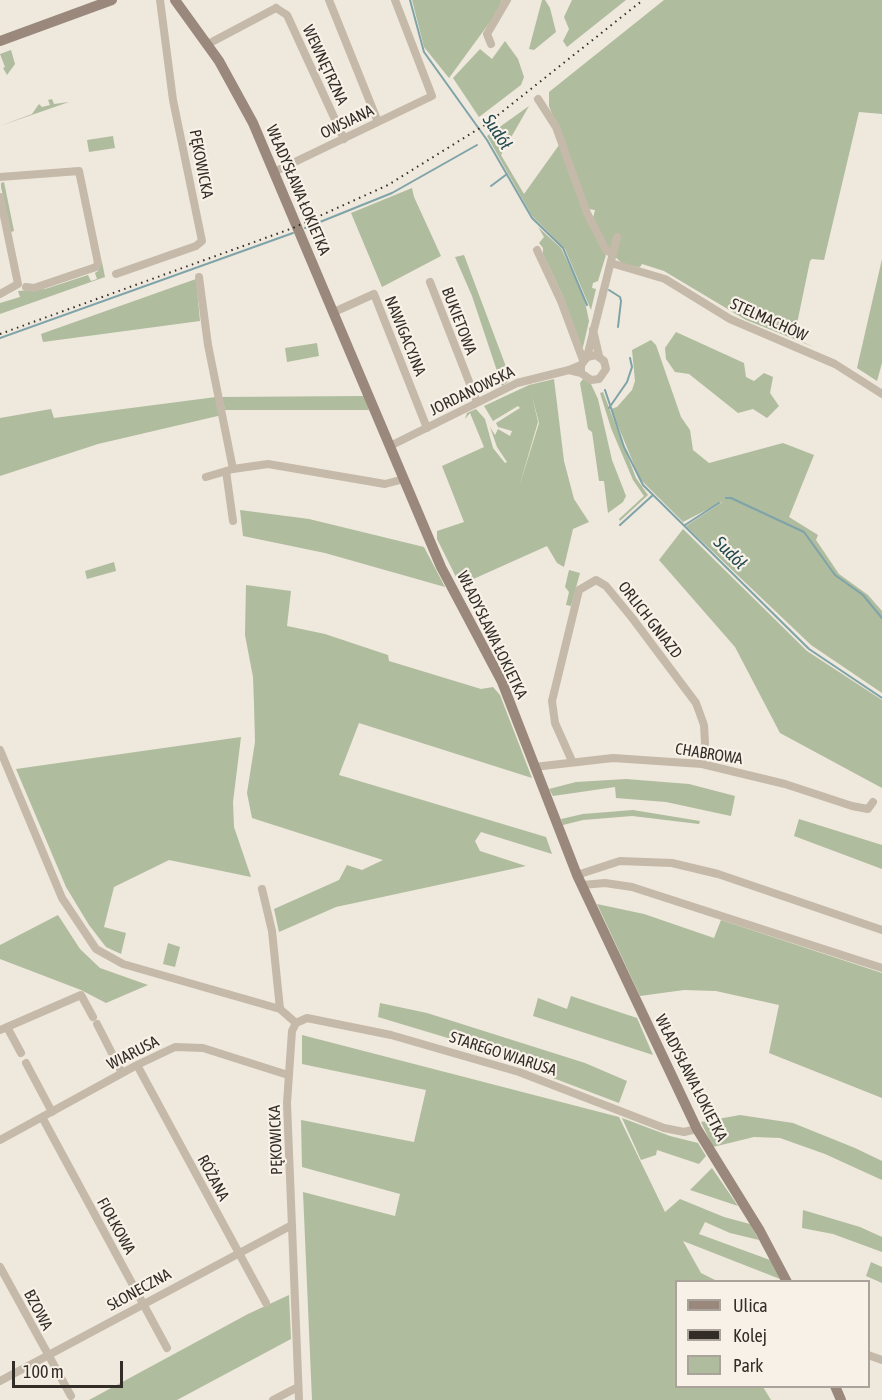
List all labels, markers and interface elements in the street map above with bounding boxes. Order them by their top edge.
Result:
street label: WEWNĘTRZNA [298,22,352,108]
street label: OWSIANA [317,101,377,143]
water label: Sudół [478,110,516,154]
street label: WŁADYSŁAWA ŁOKIETKA [262,122,334,258]
street label: PĘKOWICKA [185,128,217,200]
street label: BUKIETOWA [437,285,481,357]
street label: NAWIGACYJNA [380,293,430,379]
street label: STELMACHÓW [727,294,811,346]
street label: JORDANOWSKA [426,362,518,420]
water label: Sudół [709,532,751,574]
street label: WŁADYSŁAWA ŁOKIETKA [453,568,531,702]
street label: ORLICH GNIAZD [614,578,686,662]
street label: CHABROWA [674,739,744,769]
street label: WŁADYSŁAWA ŁOKIETKA [651,1011,731,1145]
street label: STAREGO WIARUSA [447,1028,559,1080]
street label: WIARUSA [104,1032,162,1074]
street label: PĘKOWICKA [265,1105,287,1175]
street label: RÓŻANA [193,1152,233,1204]
street label: FIOŁKOWA [93,1194,139,1258]
street label: SŁONECZNA [104,1265,174,1315]
legend [675,1280,870,1388]
street label: BZOWA [19,1286,57,1334]
text: Ulica [733,1295,768,1316]
text: Kolej [733,1325,767,1346]
scale bar [15,1349,126,1387]
text: Park [733,1355,763,1376]
text: 100 m [23,1361,64,1382]

